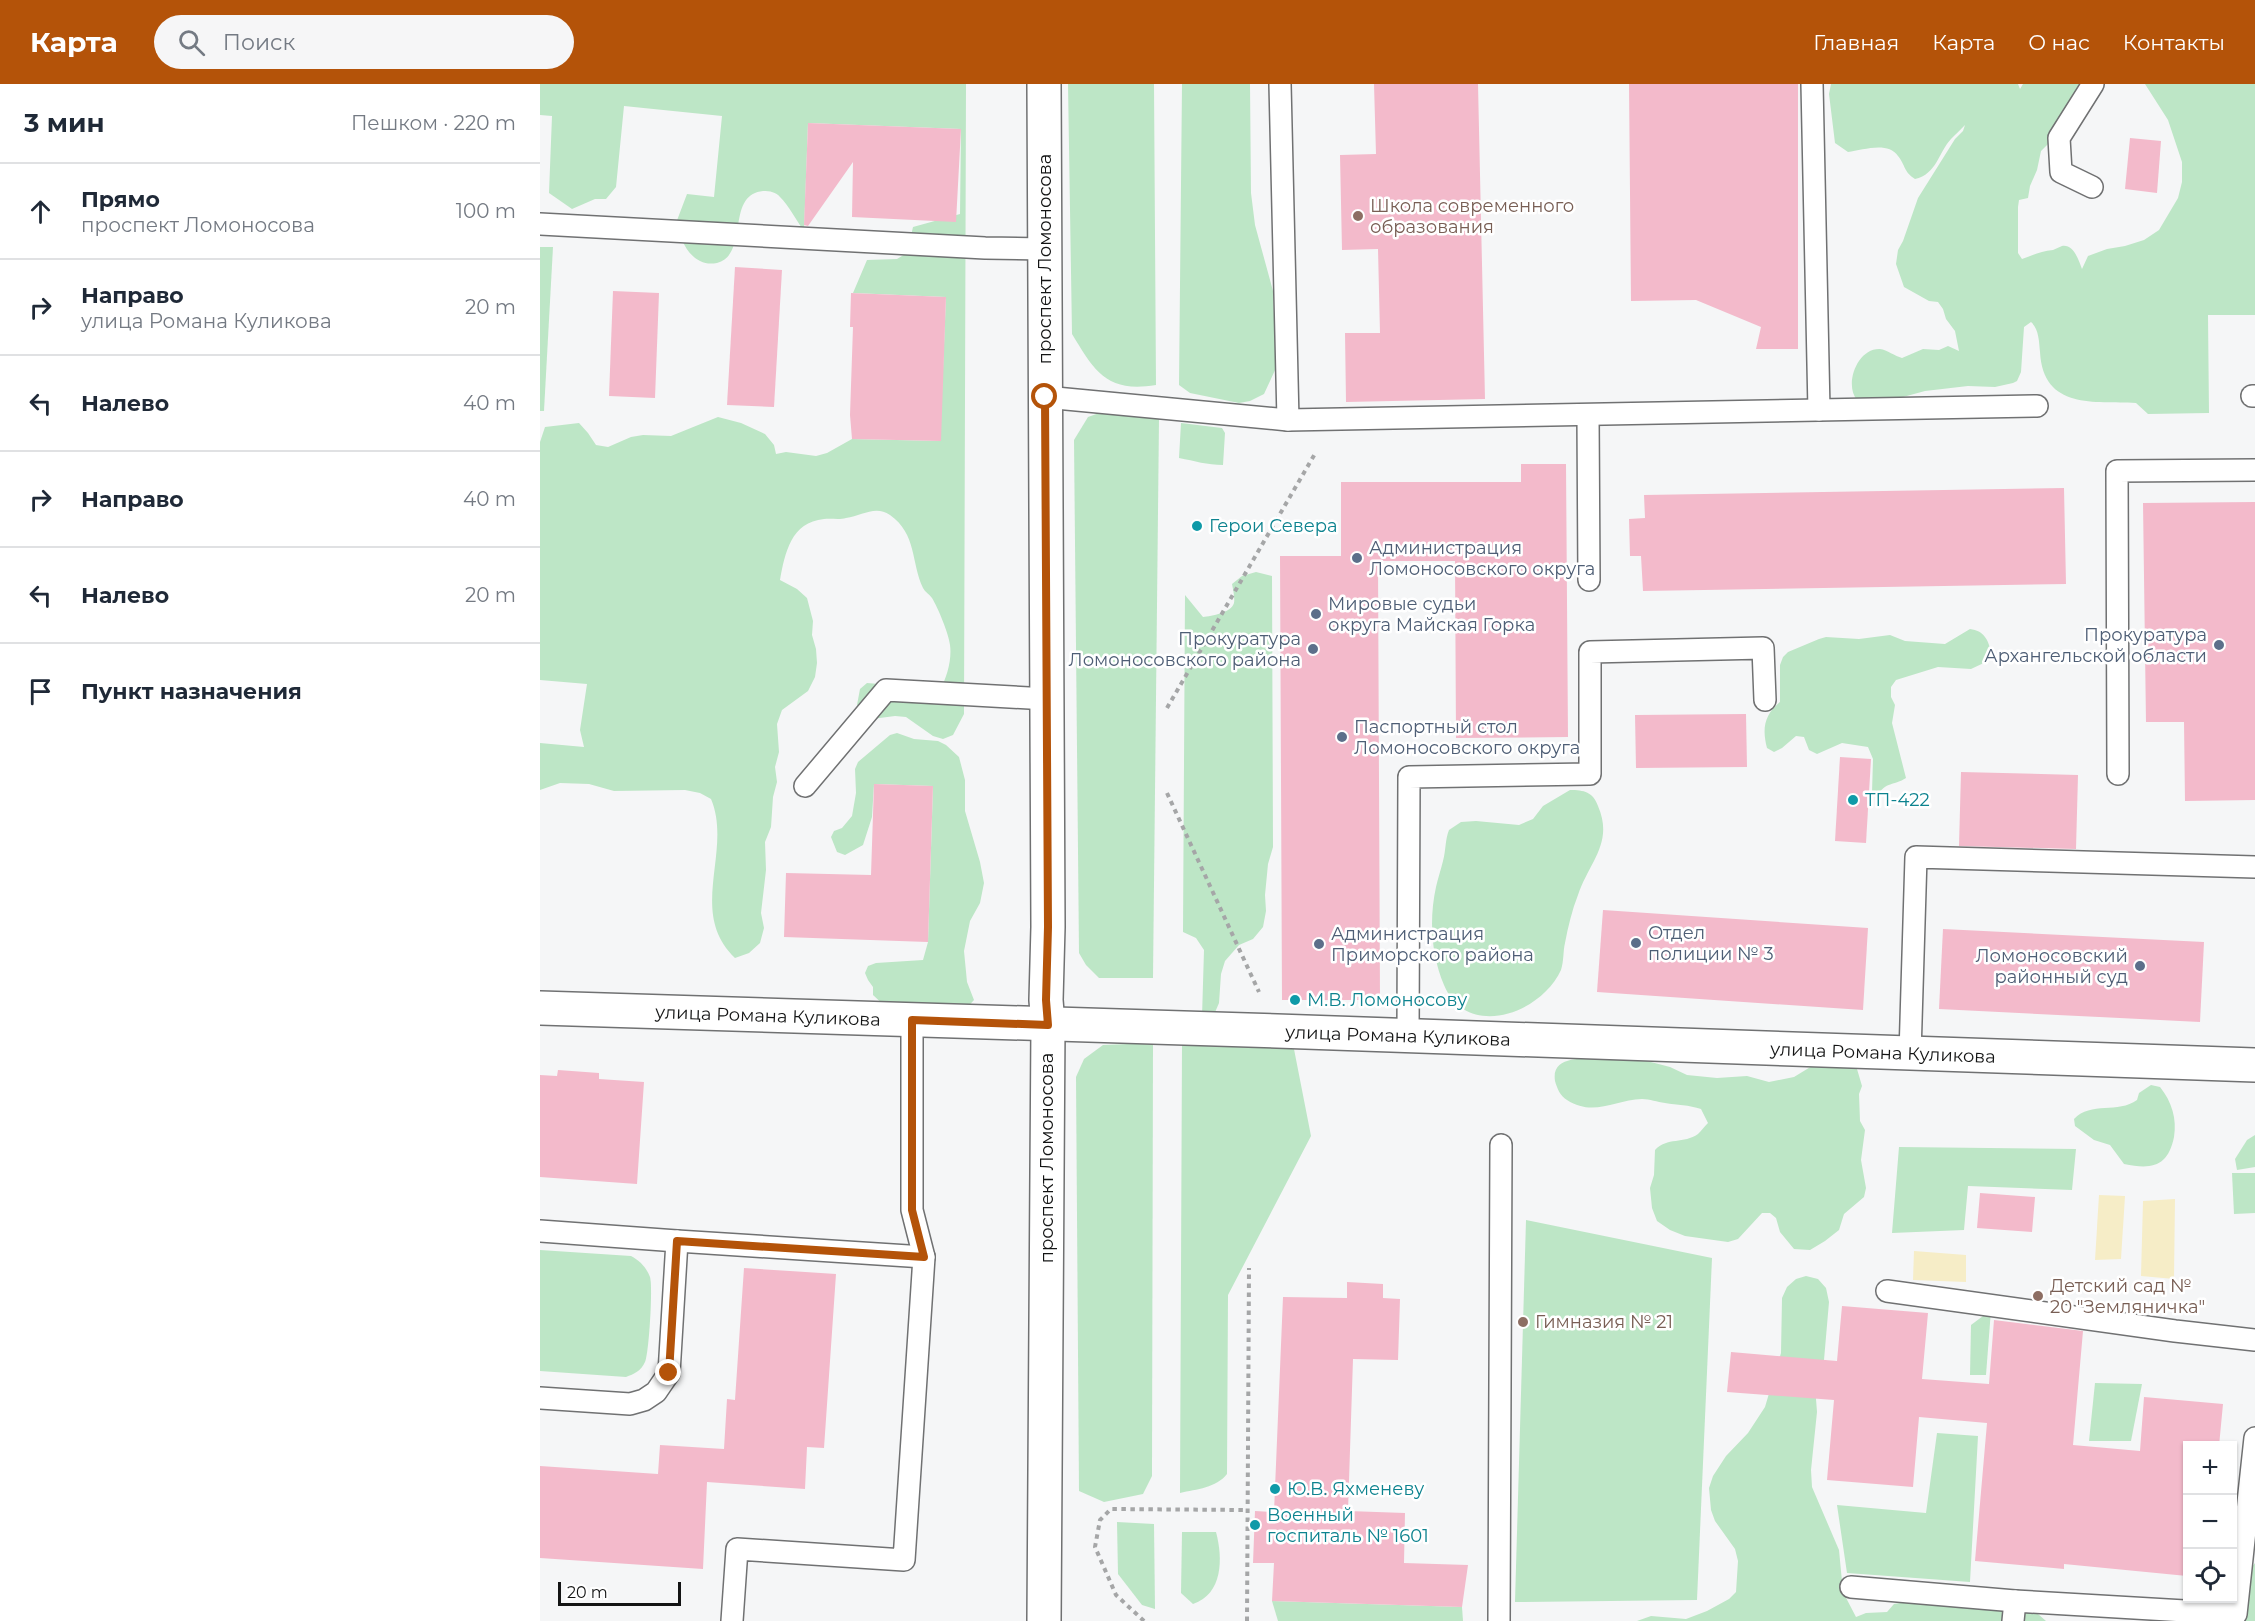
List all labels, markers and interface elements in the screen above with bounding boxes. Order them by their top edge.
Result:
search box [154,15,574,69]
text: Карта [30,25,118,59]
icon: search [175,26,208,59]
text: Поиск [223,29,295,56]
text: Главная [1813,30,1899,55]
text: Карта [1932,30,1995,55]
text: О нас [2028,30,2090,55]
text: Контакты [2123,30,2225,55]
text: 3 мин [24,107,104,139]
text: Пешком · 220 m [351,111,516,135]
street label: проспект Ломоносова [1034,154,1056,364]
text: Прямо [81,186,160,213]
icon: ahead [24,195,57,228]
place label: Школа современного образования [1370,195,1574,238]
text: 100 m [456,199,516,223]
marker: Школа современного образования [1351,209,1365,223]
text: проспект Ломоносова [81,213,315,237]
text: Направо [81,282,184,309]
icon: right [24,291,57,324]
text: 20 m [465,295,516,319]
text: улица Романа Куликова [81,309,332,333]
route start [1031,383,1057,409]
icon: left [24,387,57,420]
text: Налево [81,390,169,417]
text: 40 m [463,391,516,415]
icon: right [24,483,57,516]
text: Направо [81,486,184,513]
text: 40 m [463,487,516,511]
place label: Герои Севера [1209,515,1338,537]
marker: Герои Севера [1190,519,1204,533]
place label: Администрация Ломоносовского округа [1369,537,1595,580]
marker: Администрация Ломоносовского округа [1350,551,1364,565]
icon: left [24,579,57,612]
text: Налево [81,582,169,609]
text: 20 m [465,583,516,607]
place label: Мировые судьи округа Майская Горка [1328,593,1535,636]
marker: Мировые судьи округа Майская Горка [1309,607,1323,621]
place label: Прокуратура Архангельской области [1984,624,2207,667]
place label: Прокуратура Ломоносовского района [1069,628,1301,671]
marker: Прокуратура Архангельской области [2212,638,2226,652]
marker: Прокуратура Ломоносовского района [1306,642,1320,656]
icon: arrive [24,675,57,708]
text: Пункт назначения [81,678,302,705]
place label: Паспортный стол Ломоносовского округа [1354,716,1580,759]
marker: Паспортный стол Ломоносовского округа [1335,730,1349,744]
place label: ТП-422 [1865,789,1930,811]
marker: ТП-422 [1846,793,1860,807]
place label: Отдел полиции № 3 [1648,922,1774,965]
place label: Администрация Приморского района [1331,923,1534,966]
marker: Отдел полиции № 3 [1629,936,1643,950]
marker: Администрация Приморского района [1312,937,1326,951]
place label: Ломоносовский районный cуд [1975,945,2128,988]
marker: Ломоносовский районный cуд [2133,959,2147,973]
place label: М.В. Ломоносову [1307,989,1467,1011]
marker: М.В. Ломоносову [1288,993,1302,1007]
street label: улица Романа Куликова [654,1001,881,1031]
street label: улица Романа Куликова [1284,1021,1511,1051]
street label: улица Романа Куликова [1769,1038,1996,1068]
street label: проспект Ломоносова [1036,1053,1058,1263]
place label: Детский сад № 20 "Земляничка" [2050,1275,2205,1318]
marker: Детский сад № 20 "Земляничка" [2031,1289,2045,1303]
place label: Гимназия № 21 [1535,1311,1673,1333]
marker: Гимназия № 21 [1516,1315,1530,1329]
route end [655,1359,681,1385]
map controls [2183,1441,2237,1603]
button: + [2183,1441,2237,1495]
place label: Ю.В. Яхменеву [1287,1478,1424,1500]
marker: Ю.В. Яхменеву [1268,1482,1282,1496]
button: − [2183,1495,2237,1549]
place label: Военный госпиталь № 1601 [1267,1504,1429,1547]
marker: Военный госпиталь № 1601 [1248,1518,1262,1532]
button: locate [2183,1549,2237,1603]
scale bar [558,1579,681,1606]
text: 20 m [567,1583,608,1602]

